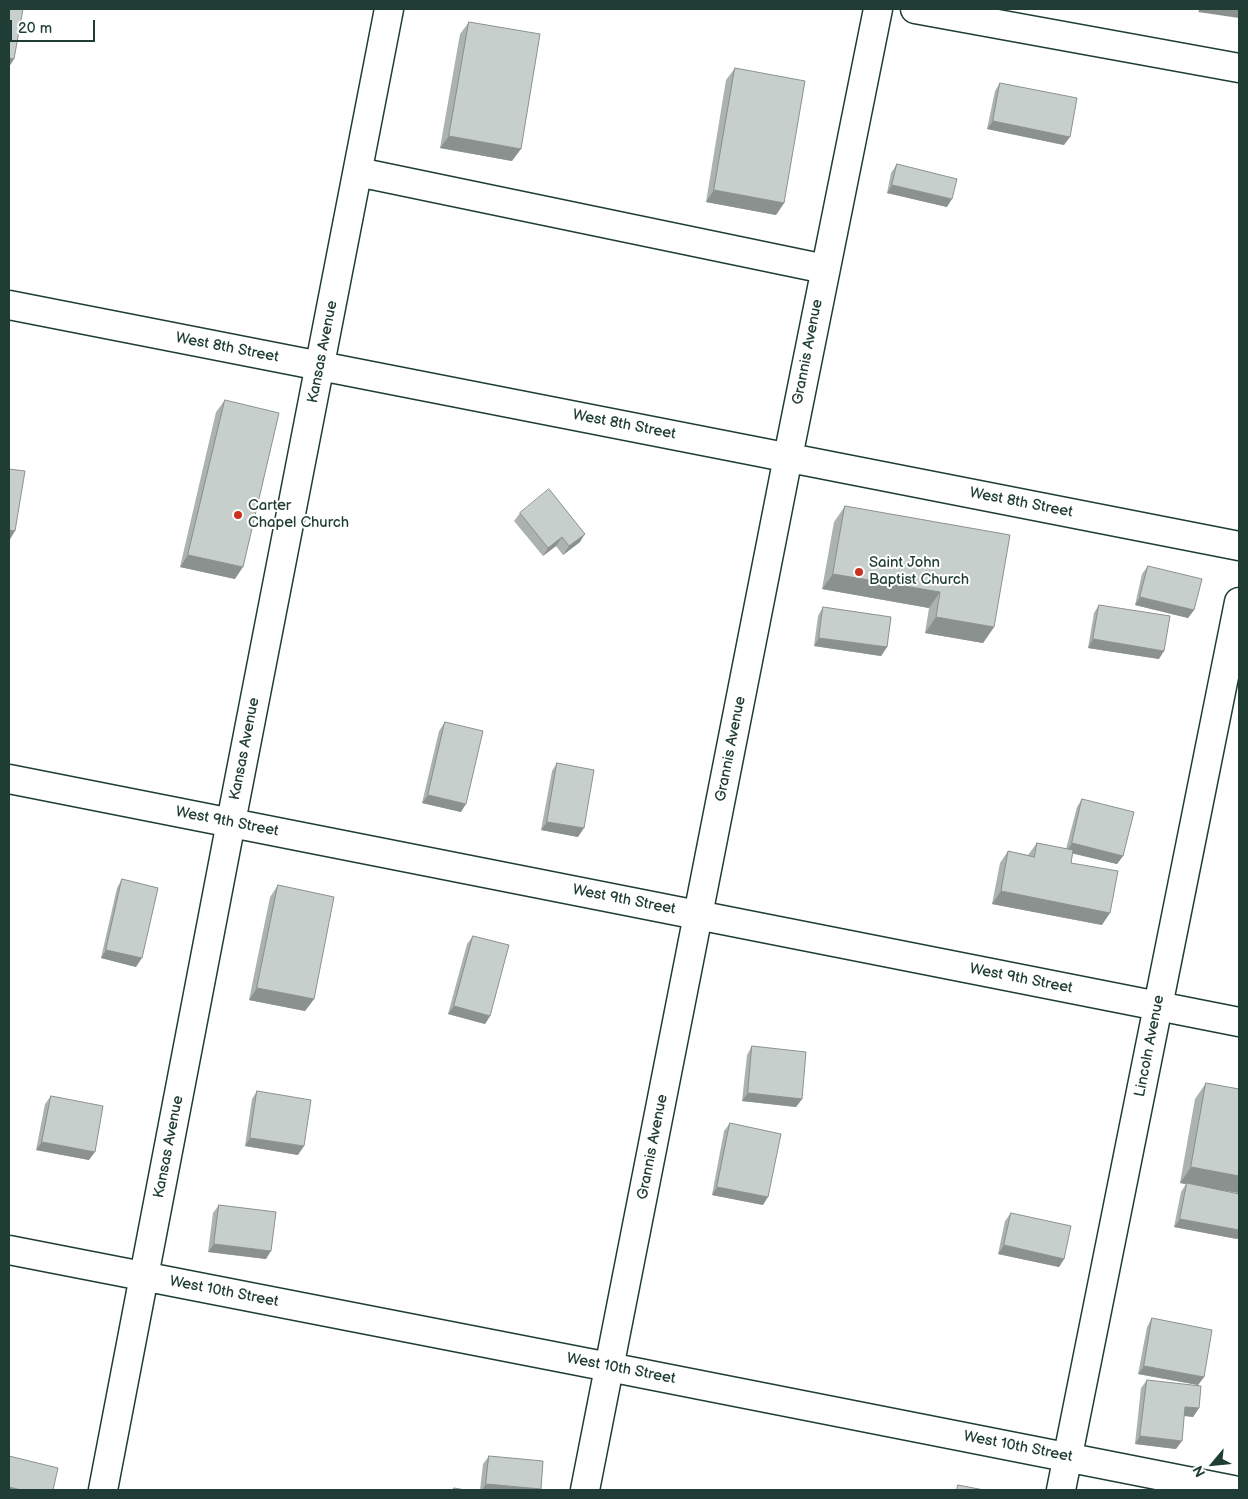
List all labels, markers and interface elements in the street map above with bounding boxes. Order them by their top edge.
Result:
scale bar [12,10,98,42]
text: 20 m [18,19,52,38]
street label: Grannis Avenue [789,298,827,406]
street label: Kansas Avenue [304,299,342,405]
street label: West 8th Street [174,329,280,367]
street label: West 8th Street [571,406,677,444]
street label: West 8th Street [968,484,1074,522]
place label: Carter Chapel Church [248,497,349,532]
marker: Carter Chapel Church [232,509,244,521]
place label: Saint John Baptist Church [869,554,969,589]
marker: Saint John Baptist Church [853,566,865,578]
street label: Grannis Avenue [712,695,750,803]
street label: Kansas Avenue [226,696,264,802]
street label: West 9th Street [174,803,280,841]
street label: West 9th Street [571,881,677,919]
street label: West 9th Street [968,960,1074,998]
street label: Lincoln Avenue [1131,994,1169,1098]
street label: Grannis Avenue [634,1093,672,1201]
street label: Kansas Avenue [150,1094,188,1200]
street label: West 10th Street [168,1273,280,1311]
street label: West 10th Street [565,1350,677,1388]
street label: West 10th Street [962,1428,1074,1466]
north arrow [1188,1439,1238,1489]
text: N [1189,1463,1209,1480]

